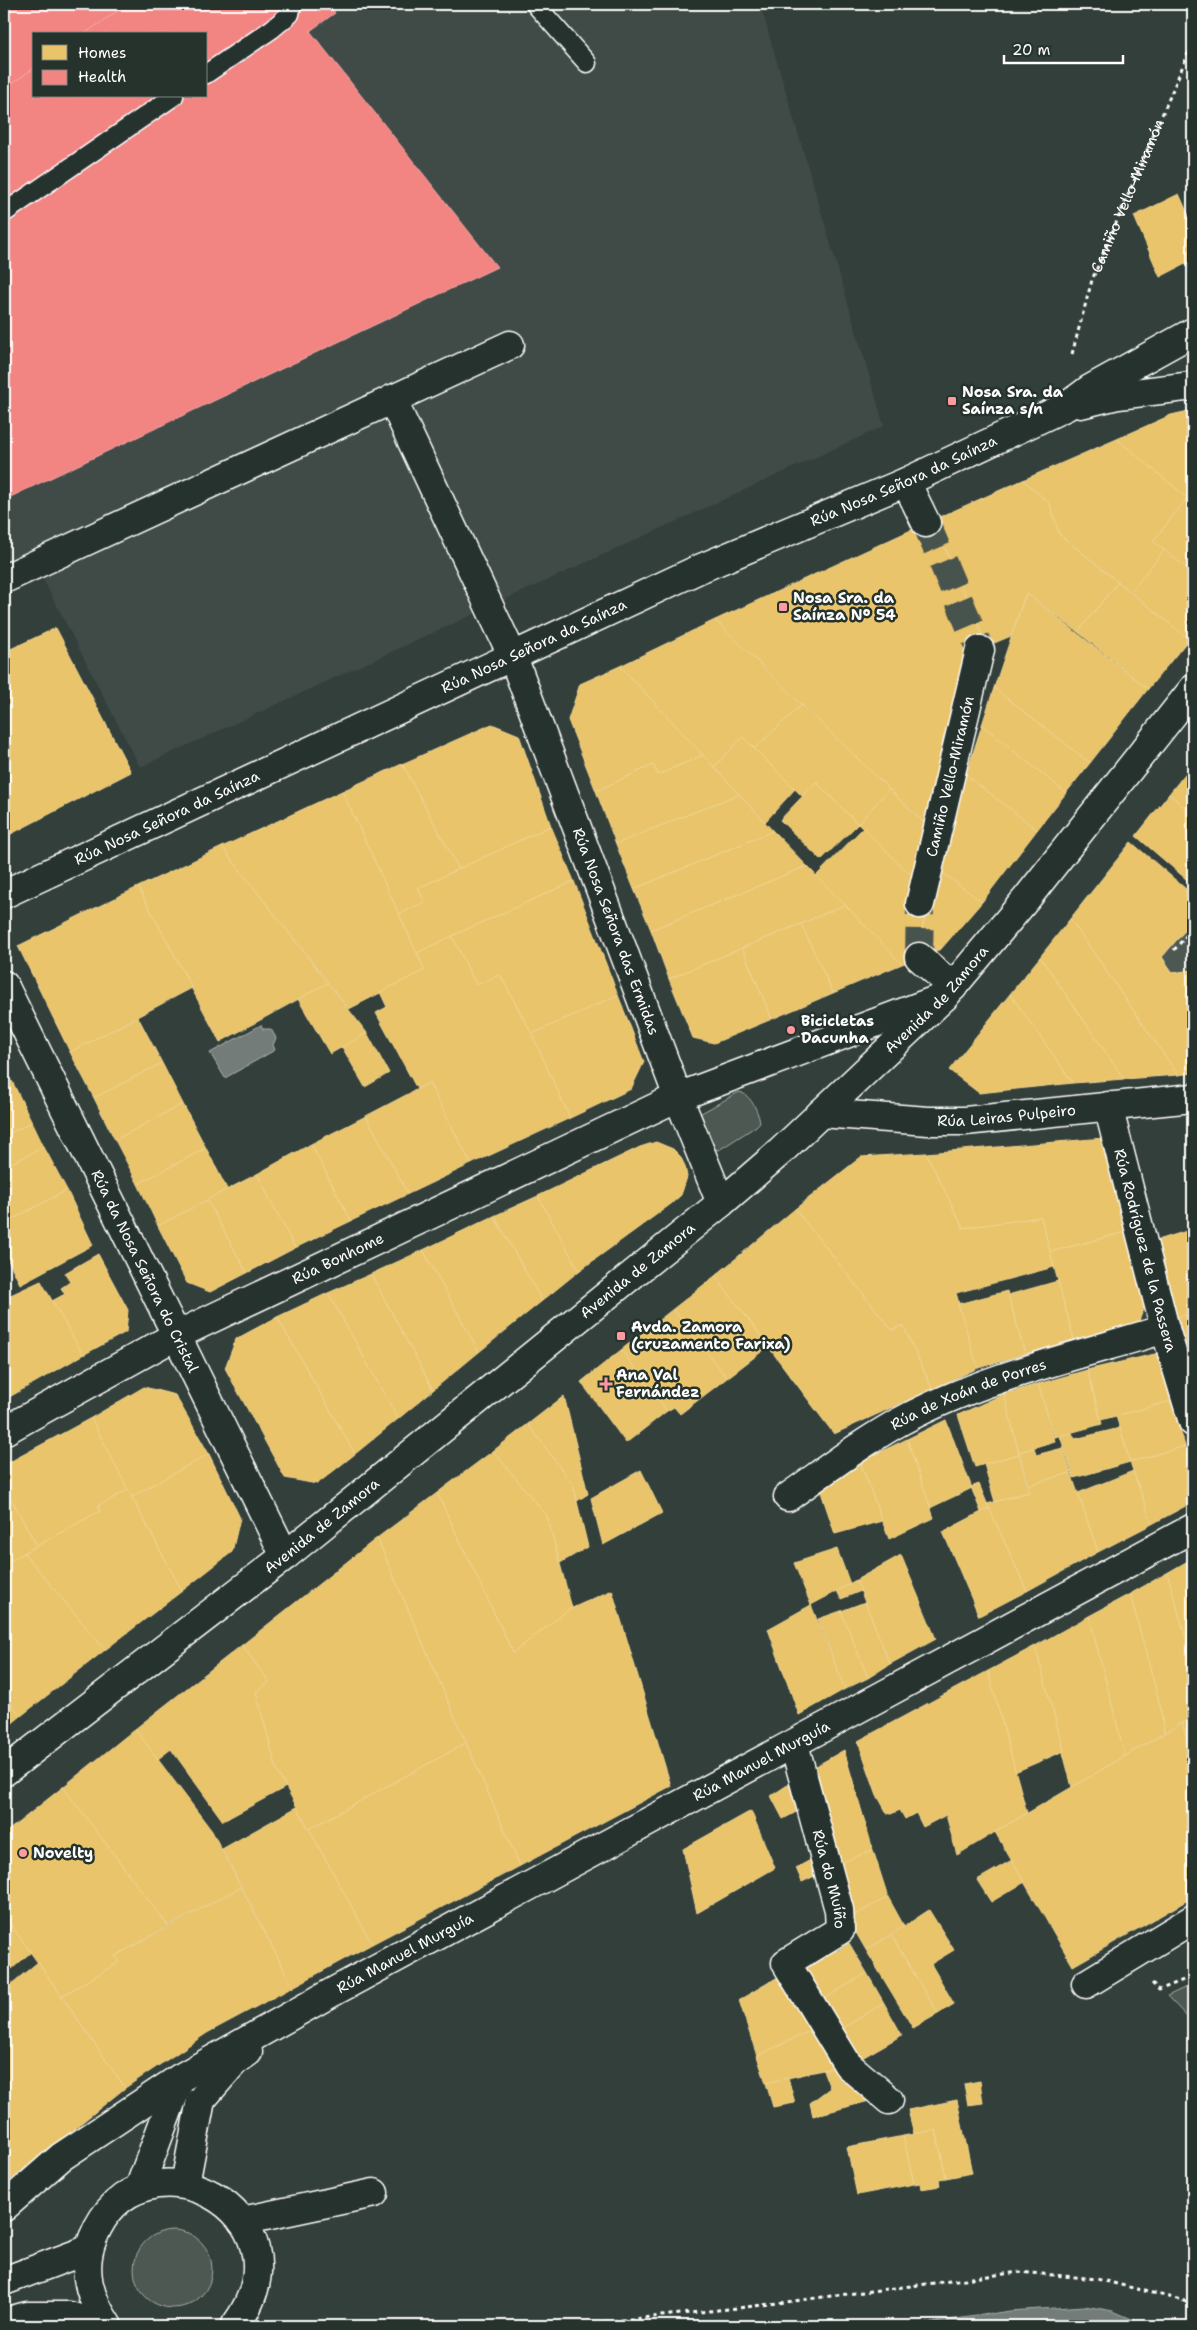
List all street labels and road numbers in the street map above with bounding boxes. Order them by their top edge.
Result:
street label: Camiño Vello-Miramón [1086,116,1169,276]
street label: Rúa Nosa Señora da Saínza [807,430,1001,531]
street label: Rúa Nosa Señora da Saínza [438,594,630,698]
street label: Camiño Vello-Miramón [921,694,979,859]
street label: Rúa Nosa Señora da Saínza [71,766,264,870]
street label: Rúa Nosa Señora das Ermidas [568,825,664,1038]
street label: Avenida de Zamora [880,941,993,1058]
street label: Rúa Leiras Pulpeiro [937,1100,1077,1131]
street label: Rúa Rodríguez de la Passera [1109,1147,1182,1355]
street label: Rúa da Nosa Señora do Cristal [86,1166,203,1376]
street label: Avenida de Zamora [576,1218,700,1323]
street label: Rúa Bonhome [289,1228,387,1289]
street label: Rúa de Xoán de Porres [887,1354,1049,1435]
street label: Avenida de Zamora [260,1473,384,1578]
street label: Rúa Manuel Murguía [690,1715,834,1806]
street label: Rúa do Muíño [808,1827,850,1929]
street label: Rúa Manuel Murguía [333,1908,477,1998]

